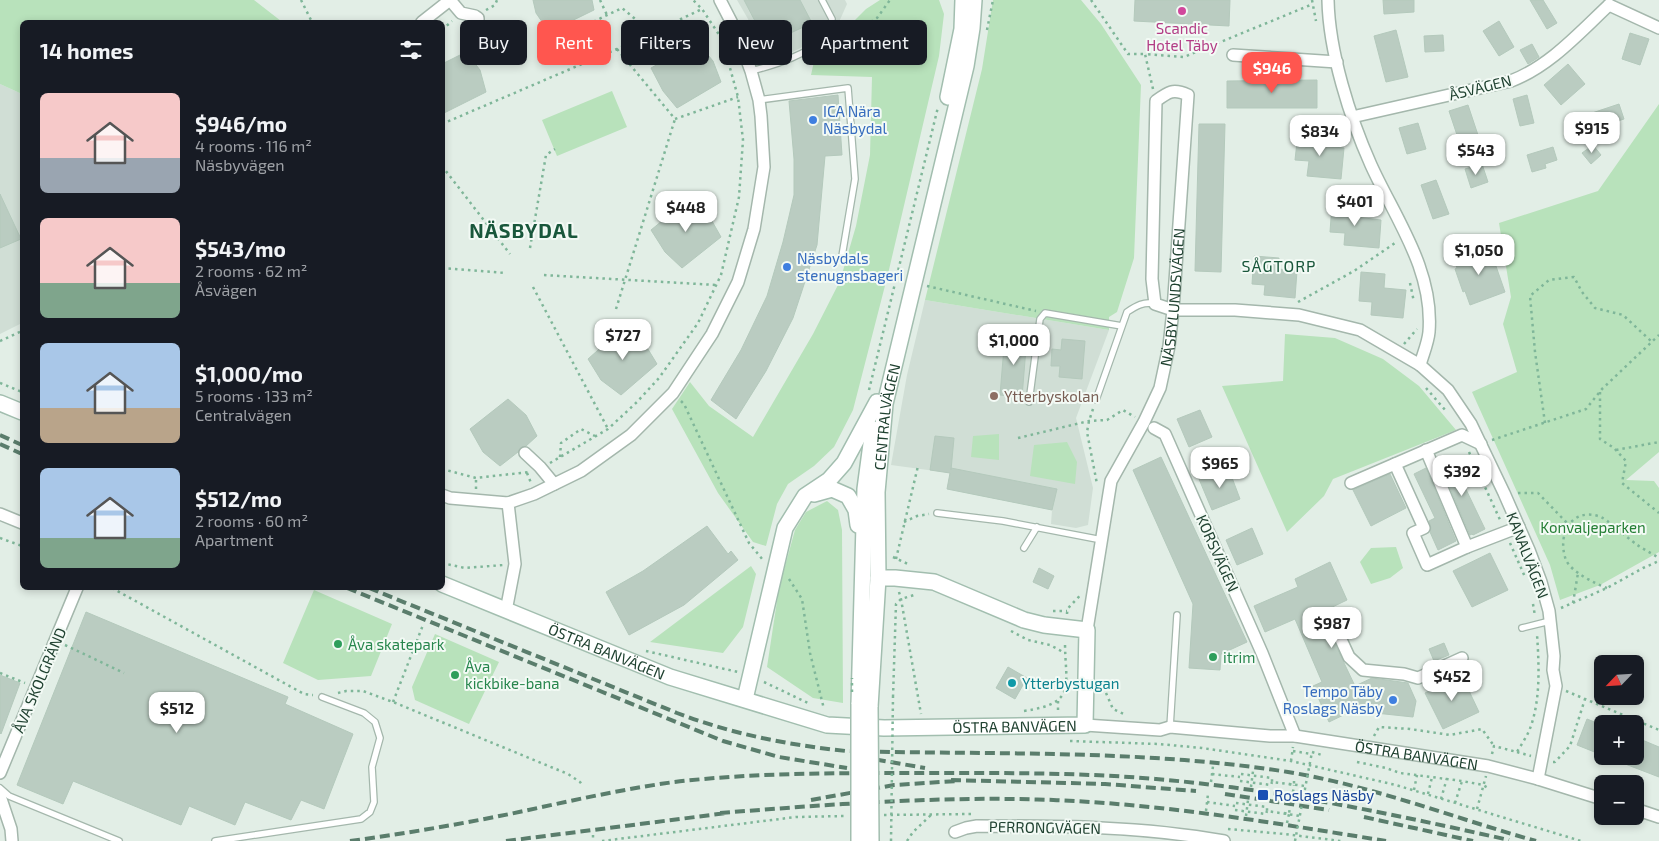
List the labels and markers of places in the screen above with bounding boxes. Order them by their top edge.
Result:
marker: Scandic Hotel Täby [1176,5,1188,17]
place label: Scandic Hotel Täby [1146,19,1218,54]
pin: $946 [1242,52,1302,94]
place label: ICA Nära Näsbydal [823,102,888,137]
pin: $915 [1562,112,1622,154]
marker: ICA Nära Näsbydal [807,114,819,126]
pin: $834 [1290,114,1350,157]
pin: $543 [1446,134,1506,176]
pin: $401 [1325,184,1385,227]
pin: $448 [656,190,716,233]
pin: $1,050 [1438,234,1520,276]
place label: Näsbydals stenugnsbageri [797,249,903,284]
marker: Näsbydals stenugnsbageri [781,261,793,273]
pin: $727 [593,318,653,361]
pin: $1,000 [973,324,1055,366]
place label: Ytterbyskolan [1004,387,1099,405]
marker: Ytterbyskolan [988,390,1000,402]
pin: $965 [1190,446,1250,489]
pin: $392 [1432,454,1492,497]
pin: $987 [1302,606,1362,649]
place label: Åva skatepark [348,635,445,653]
marker: Åva skatepark [332,638,344,650]
place label: itrim [1223,648,1255,666]
marker: itrim [1207,651,1219,663]
place label: Åva kickbike-bana [465,657,560,692]
pin: $452 [1422,660,1482,702]
marker: Åva kickbike-bana [449,669,461,681]
place label: Ytterbystugan [1022,674,1119,692]
marker: Ytterbystugan [1006,677,1018,689]
place label: Tempo Täby Roslags Näsby [1283,682,1383,717]
pin: $512 [147,692,207,734]
marker: Tempo Täby Roslags Näsby [1387,694,1399,706]
place label: Roslags Näsby [1274,786,1374,804]
marker: Roslags Näsby [1256,788,1270,802]

